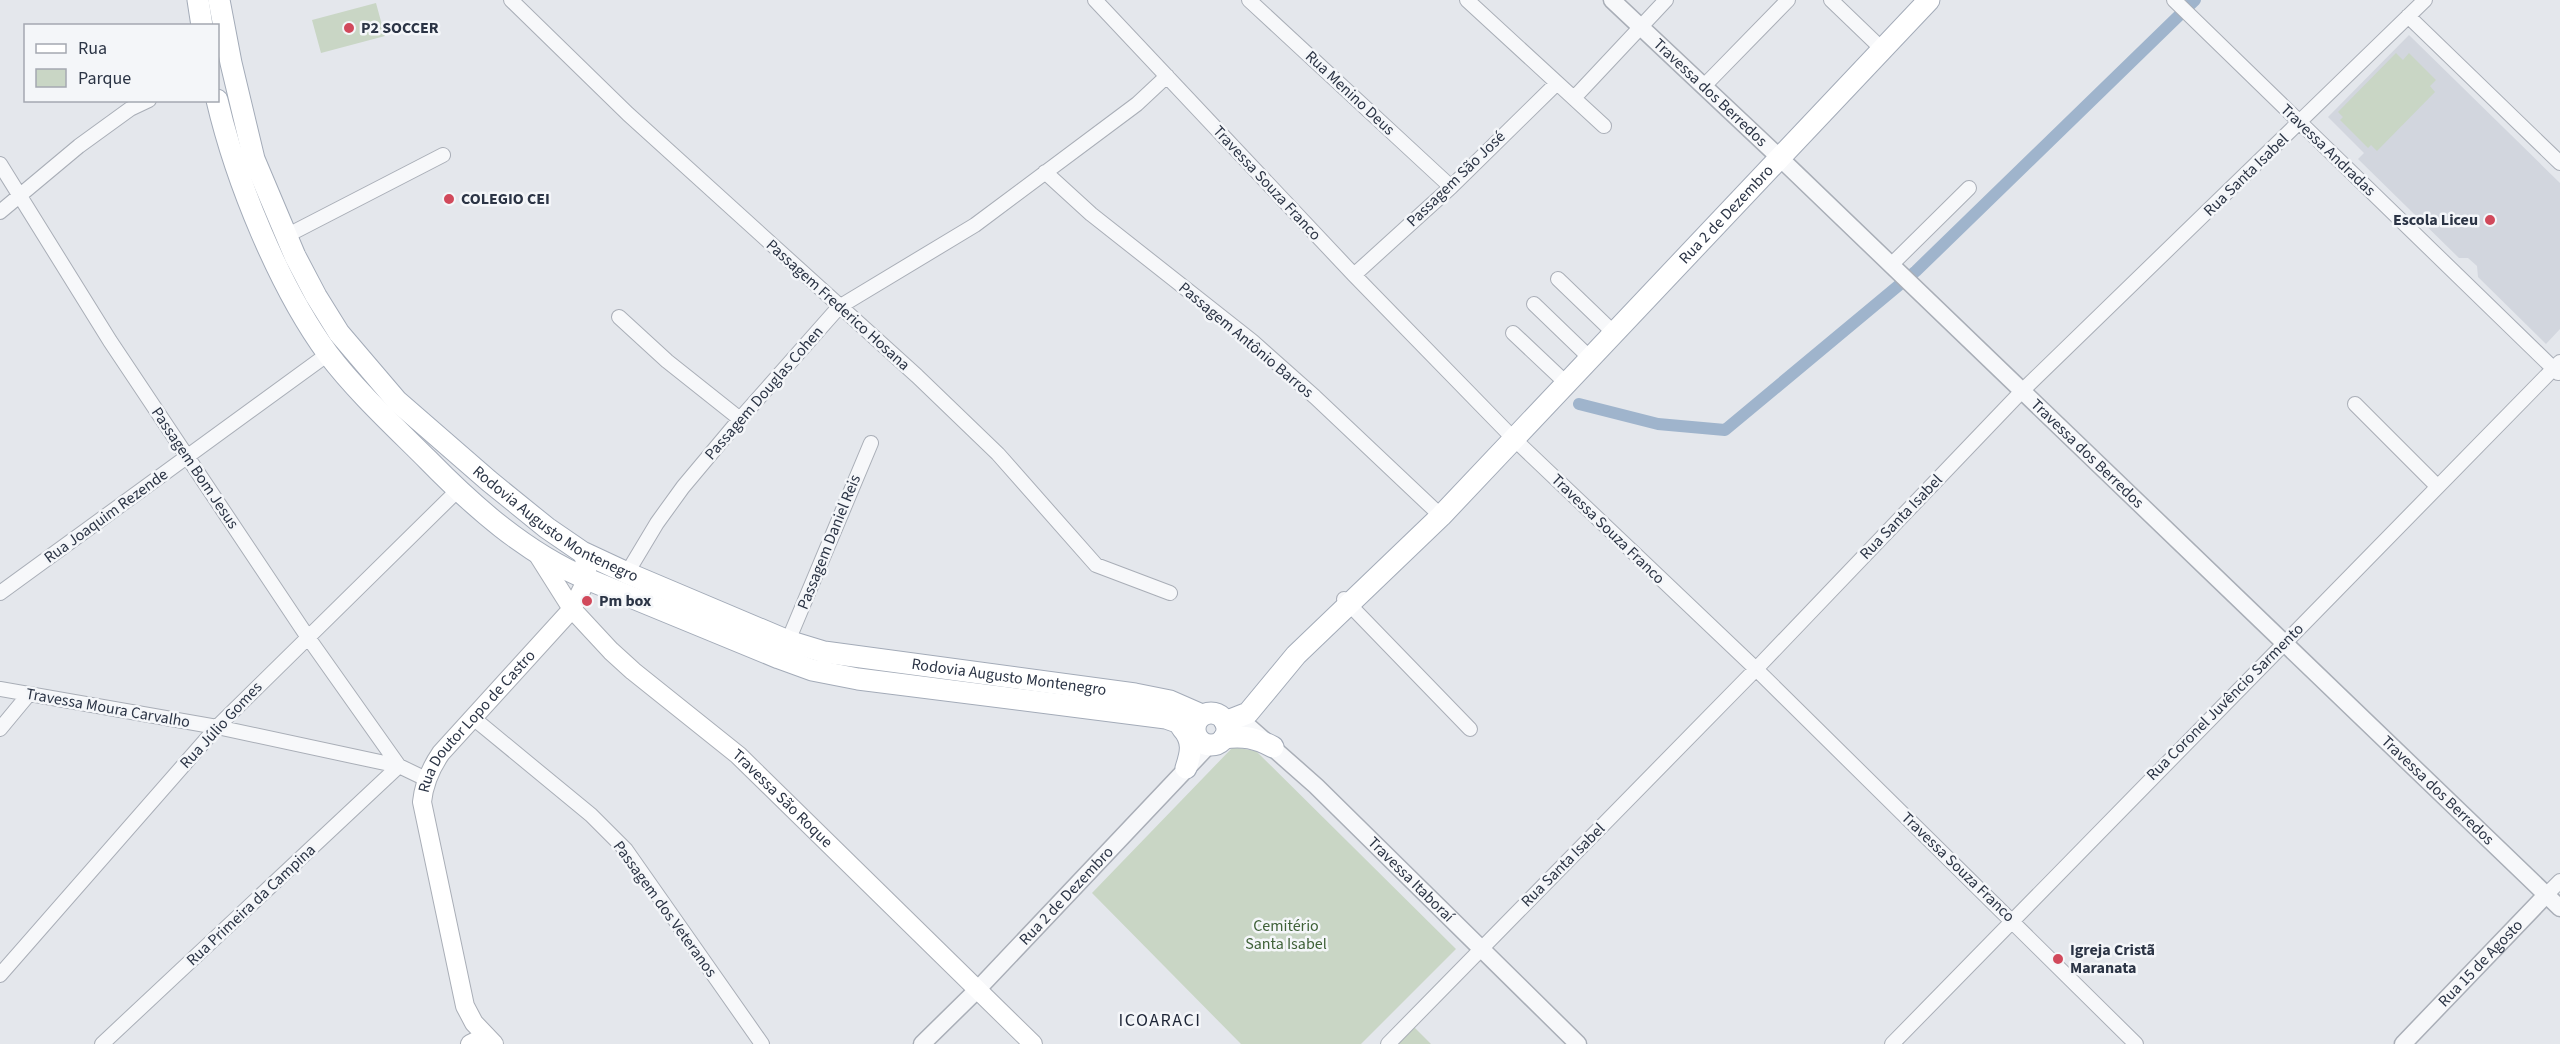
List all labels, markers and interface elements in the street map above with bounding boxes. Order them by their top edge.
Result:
place label: P2 SOCCER [361,17,439,39]
marker: P2 SOCCER [342,21,356,35]
legend [24,24,219,102]
street label: Travessa dos Berredos [1648,33,1772,152]
text: Rua [78,36,107,61]
street label: Rua Menino Deus [1300,46,1400,141]
text: Parque [78,66,131,91]
street label: Travessa Andradas [2276,99,2381,201]
street label: Travessa Souza Franco [1208,121,1326,245]
street label: Passagem São José [1402,126,1510,232]
street label: Rua Santa Isabel [2199,129,2293,221]
street label: Rua 2 de Dezembro [1674,160,1779,269]
place label: COLEGIO CEI [461,188,550,210]
marker: COLEGIO CEI [442,192,456,206]
place label: Escola Liceu [2393,209,2478,231]
marker: Escola Liceu [2483,213,2497,227]
street label: Passagem Frederico Hosana [761,234,915,376]
street label: Passagem Antônio Barros [1174,277,1318,403]
street label: Passagem Douglas Cohen [700,321,828,465]
street label: Travessa dos Berredos [2026,394,2149,513]
street label: Passagem Bom Jesus [146,403,244,533]
street label: Rodovia Augusto Montenegro [468,461,642,588]
street label: Rua Joaquim Rezende [40,463,172,568]
street label: Travessa Souza Franco [1546,469,1670,589]
street label: Rua Santa Isabel [1855,470,1947,564]
street label: Passagem Daniel Reis [792,471,866,613]
place label: Pm box [599,590,651,612]
marker: Pm box [580,594,594,608]
street label: Rua Coronel Juvêncio Sarmento [2141,618,2309,786]
street label: Rua Doutor Lopo de Castro [413,645,540,795]
street label: Rodovia Augusto Montenegro [910,653,1108,701]
street label: Rua Júlio Gomes [175,676,267,773]
street label: Travessa Moura Carvalho [24,683,192,733]
street label: Travessa dos Berredos [2376,731,2499,850]
street label: Travessa São Roque [728,744,838,853]
street label: Travessa Souza Franco [1896,807,2020,927]
street label: Rua Santa Isabel [1516,818,1610,912]
street label: Travessa Itaboraí [1363,832,1460,928]
street label: Passagem dos Veteranos [608,836,722,982]
street label: Rua Primeira da Campina [182,839,320,971]
street label: Rua 2 de Dezembro [1014,841,1119,950]
park label: Cemitério Santa Isabel [1245,915,1327,955]
street label: Rua 15 de Agosto [2433,915,2528,1012]
place label: Igreja Cristã Maranata [2070,939,2155,979]
marker: Igreja Cristã Maranata [2051,952,2065,966]
district label: ICOARACI [1119,1008,1201,1033]

